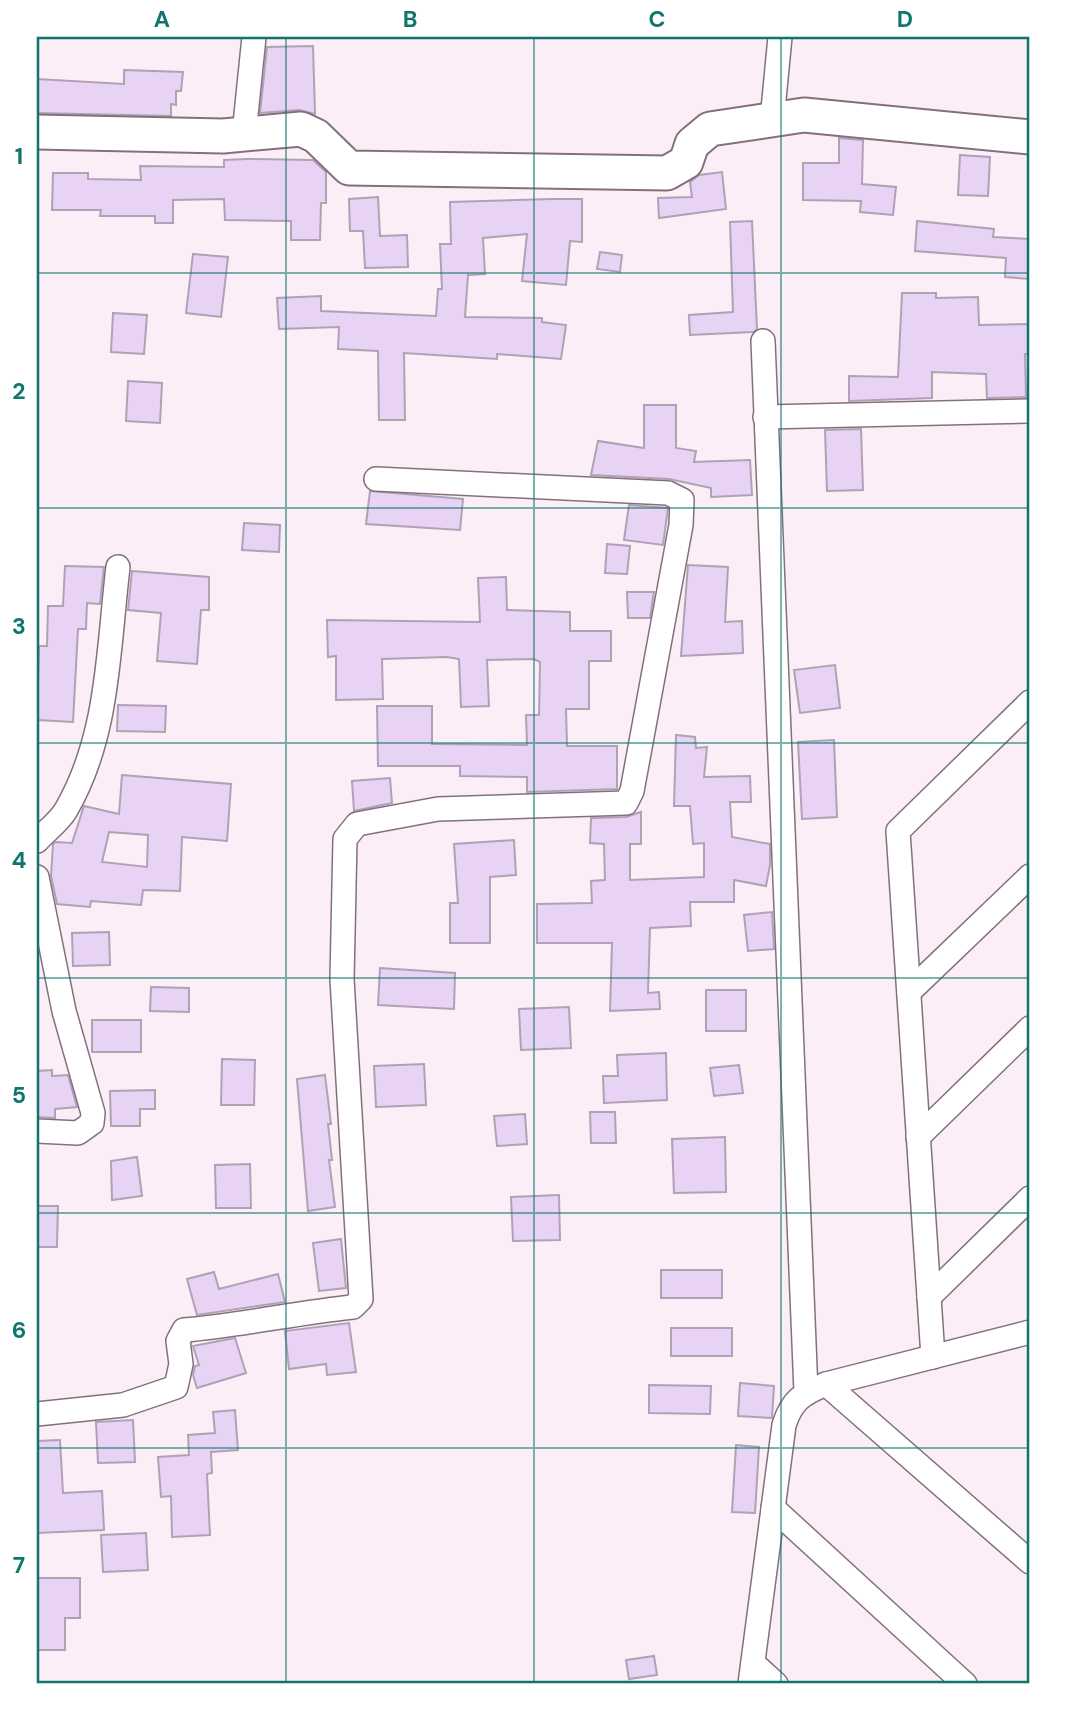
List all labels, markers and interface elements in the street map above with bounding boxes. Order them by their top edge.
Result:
text: A [154,4,170,34]
text: B [403,4,417,34]
text: C [649,4,665,34]
text: D [897,4,913,34]
text: 1 [15,141,23,171]
text: 2 [12,376,26,406]
text: 3 [12,611,26,641]
text: 4 [12,845,27,875]
text: 5 [12,1080,26,1110]
text: 6 [12,1315,26,1345]
text: 7 [13,1550,25,1580]

